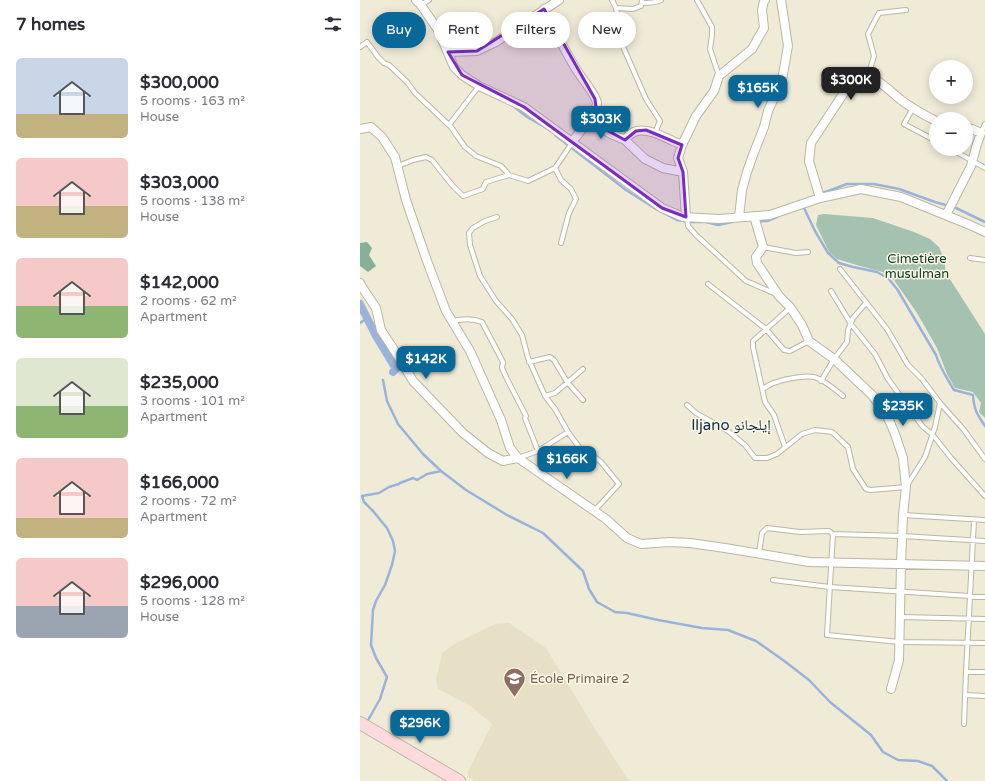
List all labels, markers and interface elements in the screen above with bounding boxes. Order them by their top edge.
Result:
chip: Buy [372,12,426,48]
chip: Rent [434,12,493,48]
chip: Filters [501,12,570,48]
chip: New [578,12,636,48]
icon: filters [322,13,344,35]
text: 7 homes [16,14,85,35]
map controls [929,60,973,156]
button: + [929,60,973,104]
pin: $300K [823,67,879,101]
text: $300,000 [140,72,219,93]
text: $300K [830,72,872,88]
icon: home [48,74,96,122]
pin: $165K [730,75,786,109]
text: $165K [737,80,779,96]
text: 5 rooms · 163 m² [140,93,245,109]
pin: $303K [573,106,629,140]
text: House [140,109,179,125]
text: $303K [580,111,622,127]
button: − [929,112,973,156]
text: $303,000 [140,172,219,193]
icon: home [48,174,96,222]
text: 5 rooms · 138 m² [140,193,245,209]
text: House [140,209,179,225]
park label: Cimetière musulman [885,251,949,282]
text: $142,000 [140,272,219,293]
icon: home [48,274,96,322]
text: 2 rooms · 62 m² [140,293,237,309]
text: Apartment [140,309,207,325]
pin: $142K [398,346,454,380]
text: $142K [405,351,447,367]
text: $235,000 [140,372,219,393]
icon: home [48,374,96,422]
text: 3 rooms · 101 m² [140,393,245,409]
pin: $235K [875,393,931,427]
text: $235K [882,398,924,414]
text: Apartment [140,409,207,425]
district label: Iljano إيلجانو [691,416,771,435]
pin: $166K [539,446,595,480]
text: $166K [546,451,588,467]
text: $166,000 [140,472,219,493]
icon: home [48,474,96,522]
text: 2 rooms · 72 m² [140,493,237,509]
text: Apartment [140,509,207,525]
text: $296,000 [140,572,219,593]
icon: home [48,574,96,622]
text: 5 rooms · 128 m² [140,593,245,609]
text: House [140,609,179,625]
school or university icon: École Primaire 2 [502,665,528,698]
place label: École Primaire 2 [530,671,630,687]
pin: $296K [392,710,448,744]
text: $296K [399,715,441,731]

